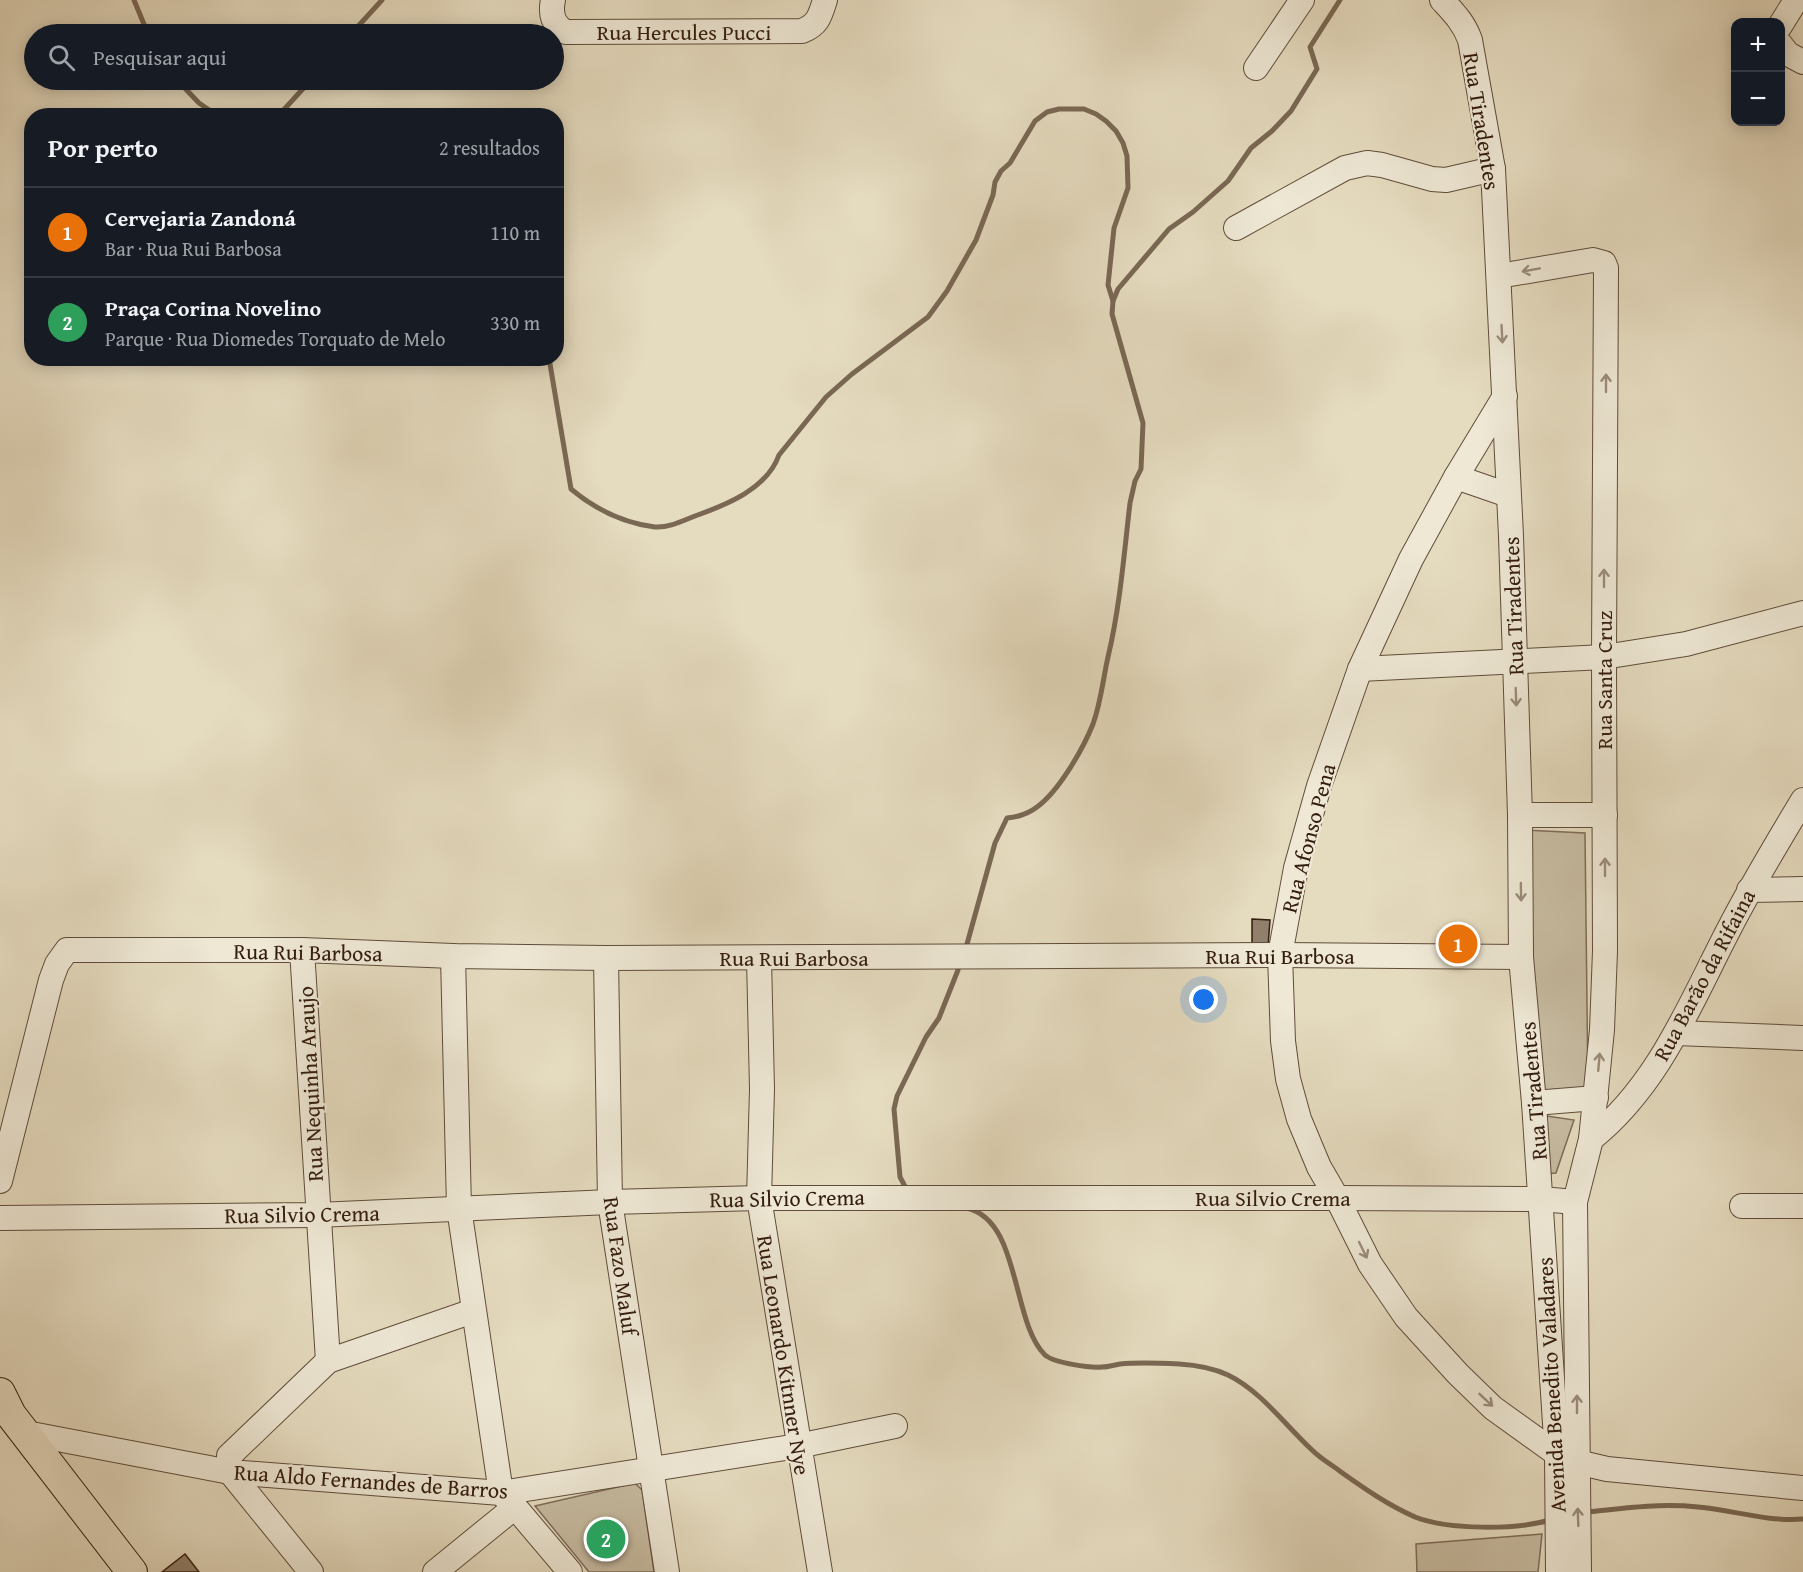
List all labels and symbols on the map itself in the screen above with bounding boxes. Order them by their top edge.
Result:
street label: Rua Hercules Pucci [597,16,771,48]
street label: Rua Tiradentes [1455,50,1509,192]
one-way arrow [1522,265,1541,276]
one-way arrow [1497,324,1508,344]
one-way arrow [1600,373,1612,393]
street label: Rua Tiradentes [1495,536,1531,676]
one-way arrow [1598,568,1610,588]
street label: Rua Santa Cruz [1588,610,1620,749]
one-way arrow [1510,686,1521,706]
street label: Rua Afonso Pena [1273,759,1343,916]
one-way arrow [1599,857,1611,877]
one-way arrow [1515,881,1527,901]
street label: Rua Barão da Rifaina [1645,883,1763,1067]
pin: 1 [1438,922,1478,966]
street label: Rua Rui Barbosa [233,935,383,969]
street label: Rua Rui Barbosa [1205,940,1355,972]
street label: Rua Rui Barbosa [719,942,869,974]
street label: Rua Nequinha Araujo [289,985,331,1183]
your location [1189,985,1218,1014]
street label: Rua Tiradentes [1511,1020,1555,1162]
one-way arrow [1594,1052,1605,1072]
street label: Rua Silvio Crema [709,1181,866,1215]
street label: Rua Silvio Crema [1195,1182,1351,1214]
street label: Rua Fazo Maluf [595,1195,647,1340]
street label: Rua Silvio Crema [224,1197,381,1231]
street label: Rua Leonardo Kitnner Nye [749,1233,819,1477]
one-way arrow [1358,1241,1370,1259]
street label: Avenida Benedito Valadares [1528,1256,1574,1514]
one-way arrow [1478,1393,1493,1408]
one-way arrow [1571,1394,1583,1414]
street label: Rua Aldo Fernandes de Barros [233,1455,509,1507]
one-way arrow [1572,1508,1584,1528]
pin: 2 [586,1516,626,1562]

